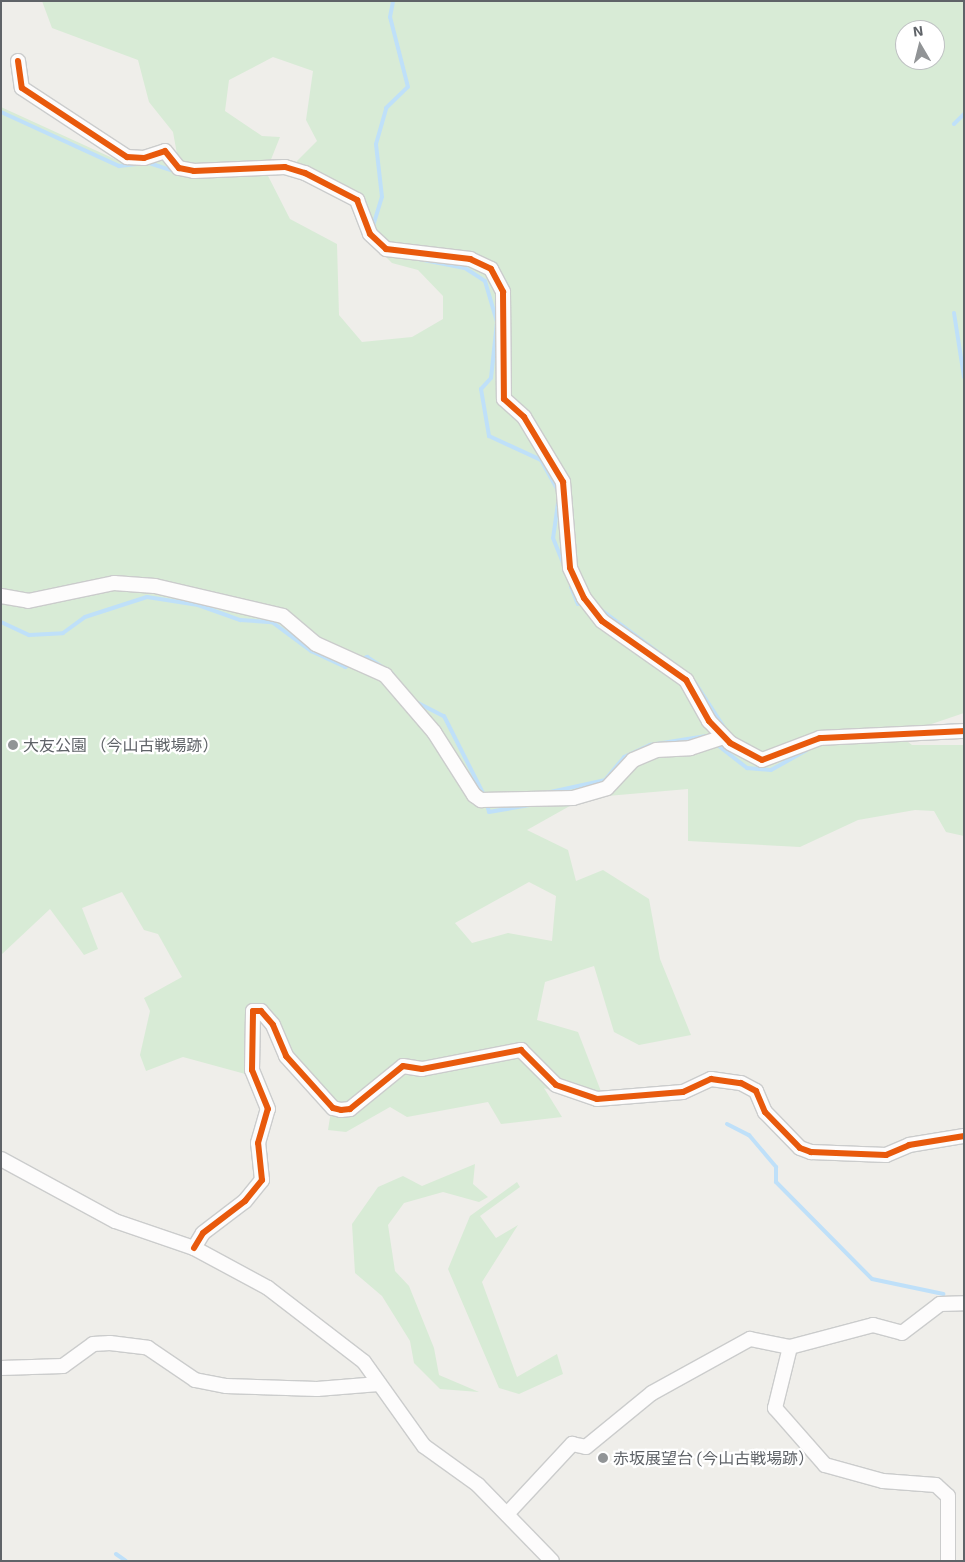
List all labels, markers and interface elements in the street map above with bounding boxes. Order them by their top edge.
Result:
north arrow [895,20,945,70]
text: N [912,22,924,40]
place label: 大友公園 （今山古戦場跡） [23,735,219,755]
marker: 大友公園 （今山古戦場跡） [7,739,19,751]
place label: 赤坂展望台 (今山古戦場跡） [613,1448,814,1468]
marker: 赤坂展望台 (今山古戦場跡） [597,1452,609,1464]

